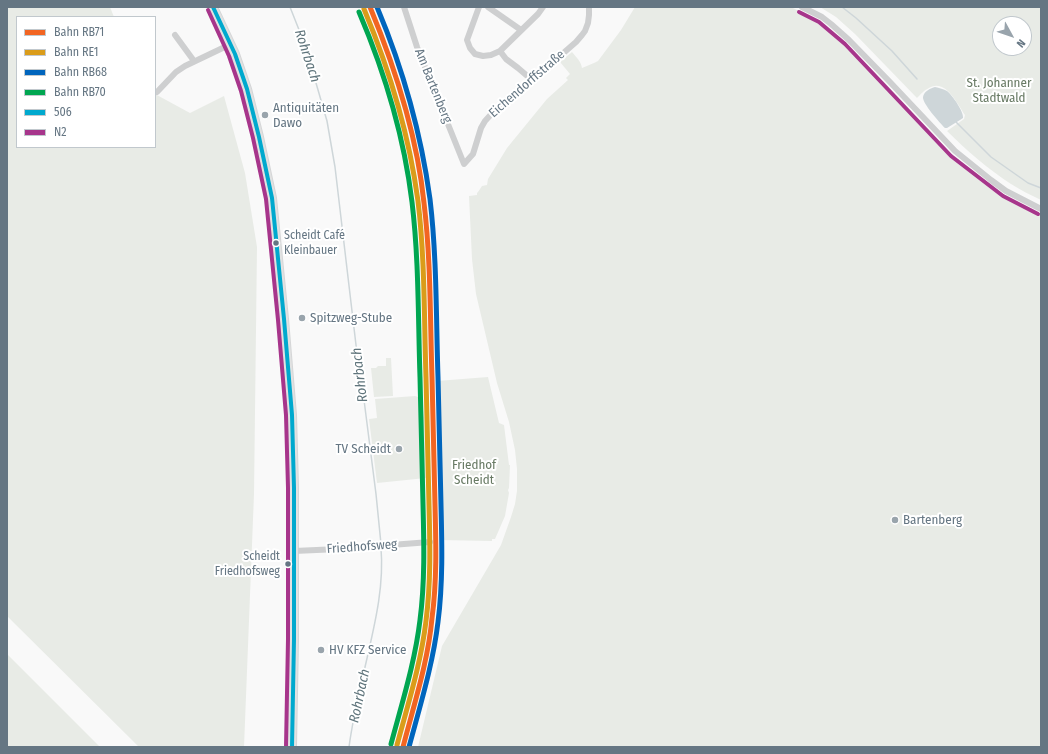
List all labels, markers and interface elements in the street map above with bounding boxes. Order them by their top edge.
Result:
legend [16,16,156,148]
north arrow [992,16,1032,56]
text: Bahn RB71 [54,25,104,39]
water label: Rohrbach [291,27,323,85]
text: N [1014,37,1028,50]
text: Bahn RE1 [54,45,98,59]
street label: Am Bartenberg [411,46,455,126]
street label: Eichendorffstraße [486,47,568,121]
text: Bahn RB68 [54,65,107,79]
park label: St. Johanner Stadtwald [967,75,1031,106]
text: Bahn RB70 [54,85,106,99]
place label: Antiquitäten Dawo [273,100,339,131]
text: 506 [54,105,72,119]
marker: Antiquitäten Dawo [260,110,270,120]
text: N2 [54,125,67,139]
place label: Scheidt Café Kleinbauer [284,229,345,257]
marker: Scheidt Café Kleinbauer [271,238,281,248]
place label: Spitzweg-Stube [310,310,392,326]
marker: Spitzweg-Stube [297,313,307,323]
water label: Rohrbach [348,347,372,403]
place label: TV Scheidt [336,441,391,457]
marker: TV Scheidt [394,444,404,454]
park label: Friedhof Scheidt [452,457,496,488]
place label: Bartenberg [903,512,962,528]
marker: Bartenberg [890,515,900,525]
street label: Friedhofsweg [326,537,398,557]
place label: Scheidt Friedhofsweg [215,550,280,578]
marker: Scheidt Friedhofsweg [283,559,293,569]
place label: HV KFZ Service [329,642,406,658]
marker: HV KFZ Service [316,645,326,655]
water label: Rohrbach [346,667,374,725]

